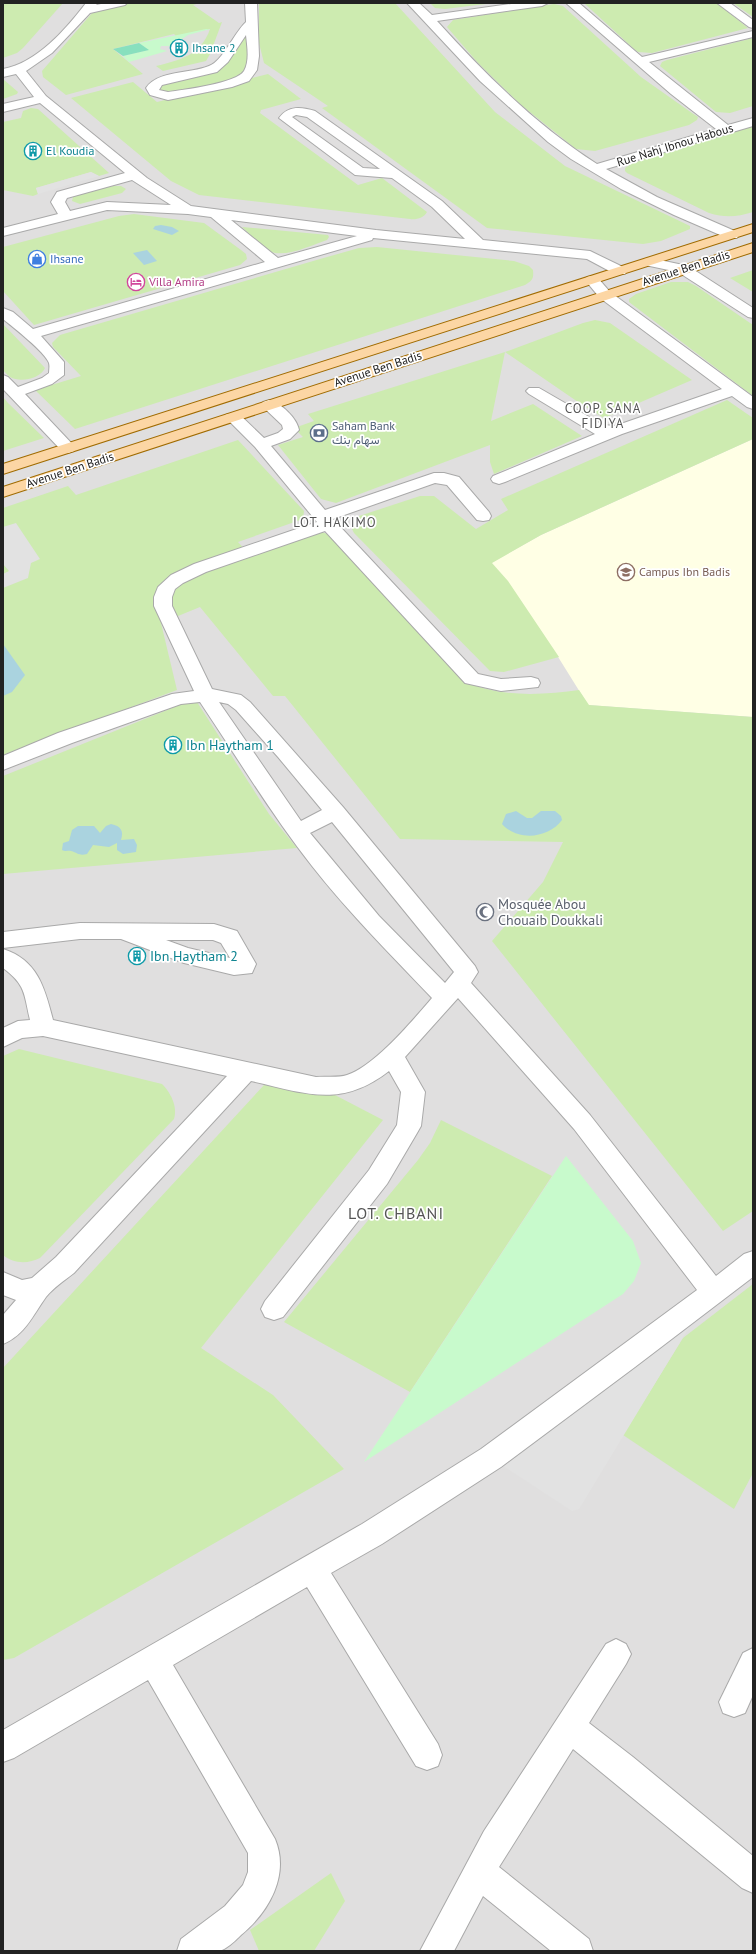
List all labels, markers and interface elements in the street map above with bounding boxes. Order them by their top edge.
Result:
building icon: Ihsane 2 [169,38,189,58]
place label: Ihsane 2 [192,40,235,55]
street label: Rue Nahj Ibnou Habous [615,120,735,169]
building icon: El Koudia [23,141,43,161]
place label: El Koudia [46,143,94,158]
street label: Avenue Ben Badis [640,246,732,289]
shop icon: Ihsane [27,249,47,269]
place label: Ihsane [50,251,84,266]
hotel icon: Villa Amira [126,272,146,292]
place label: Villa Amira [148,274,205,289]
street label: Avenue Ben Badis [332,347,424,390]
district label: COOP. SANA FIDIYA [565,400,641,432]
place label: Saham Bank سهام بنك [332,418,395,448]
bank icon: Saham Bank سهام بنك [309,423,329,443]
street label: Avenue Ben Badis [24,448,116,491]
district label: LOT. HAKIMO [293,514,377,531]
school or university icon: Campus Ibn Badis [616,562,636,582]
place label: Campus Ibn Badis [639,564,730,579]
building icon: Ibn Haytham 1 [163,735,183,755]
place label: Ibn Haytham 1 [186,736,274,754]
place label: Mosquée Abou Chouaib Doukkali [498,895,603,929]
mosque icon: Mosquée Abou Chouaib Doukkali [475,902,495,922]
building icon: Ibn Haytham 2 [127,946,147,966]
place label: Ibn Haytham 2 [150,947,238,965]
district label: LOT. CHBANI [348,1203,444,1223]

